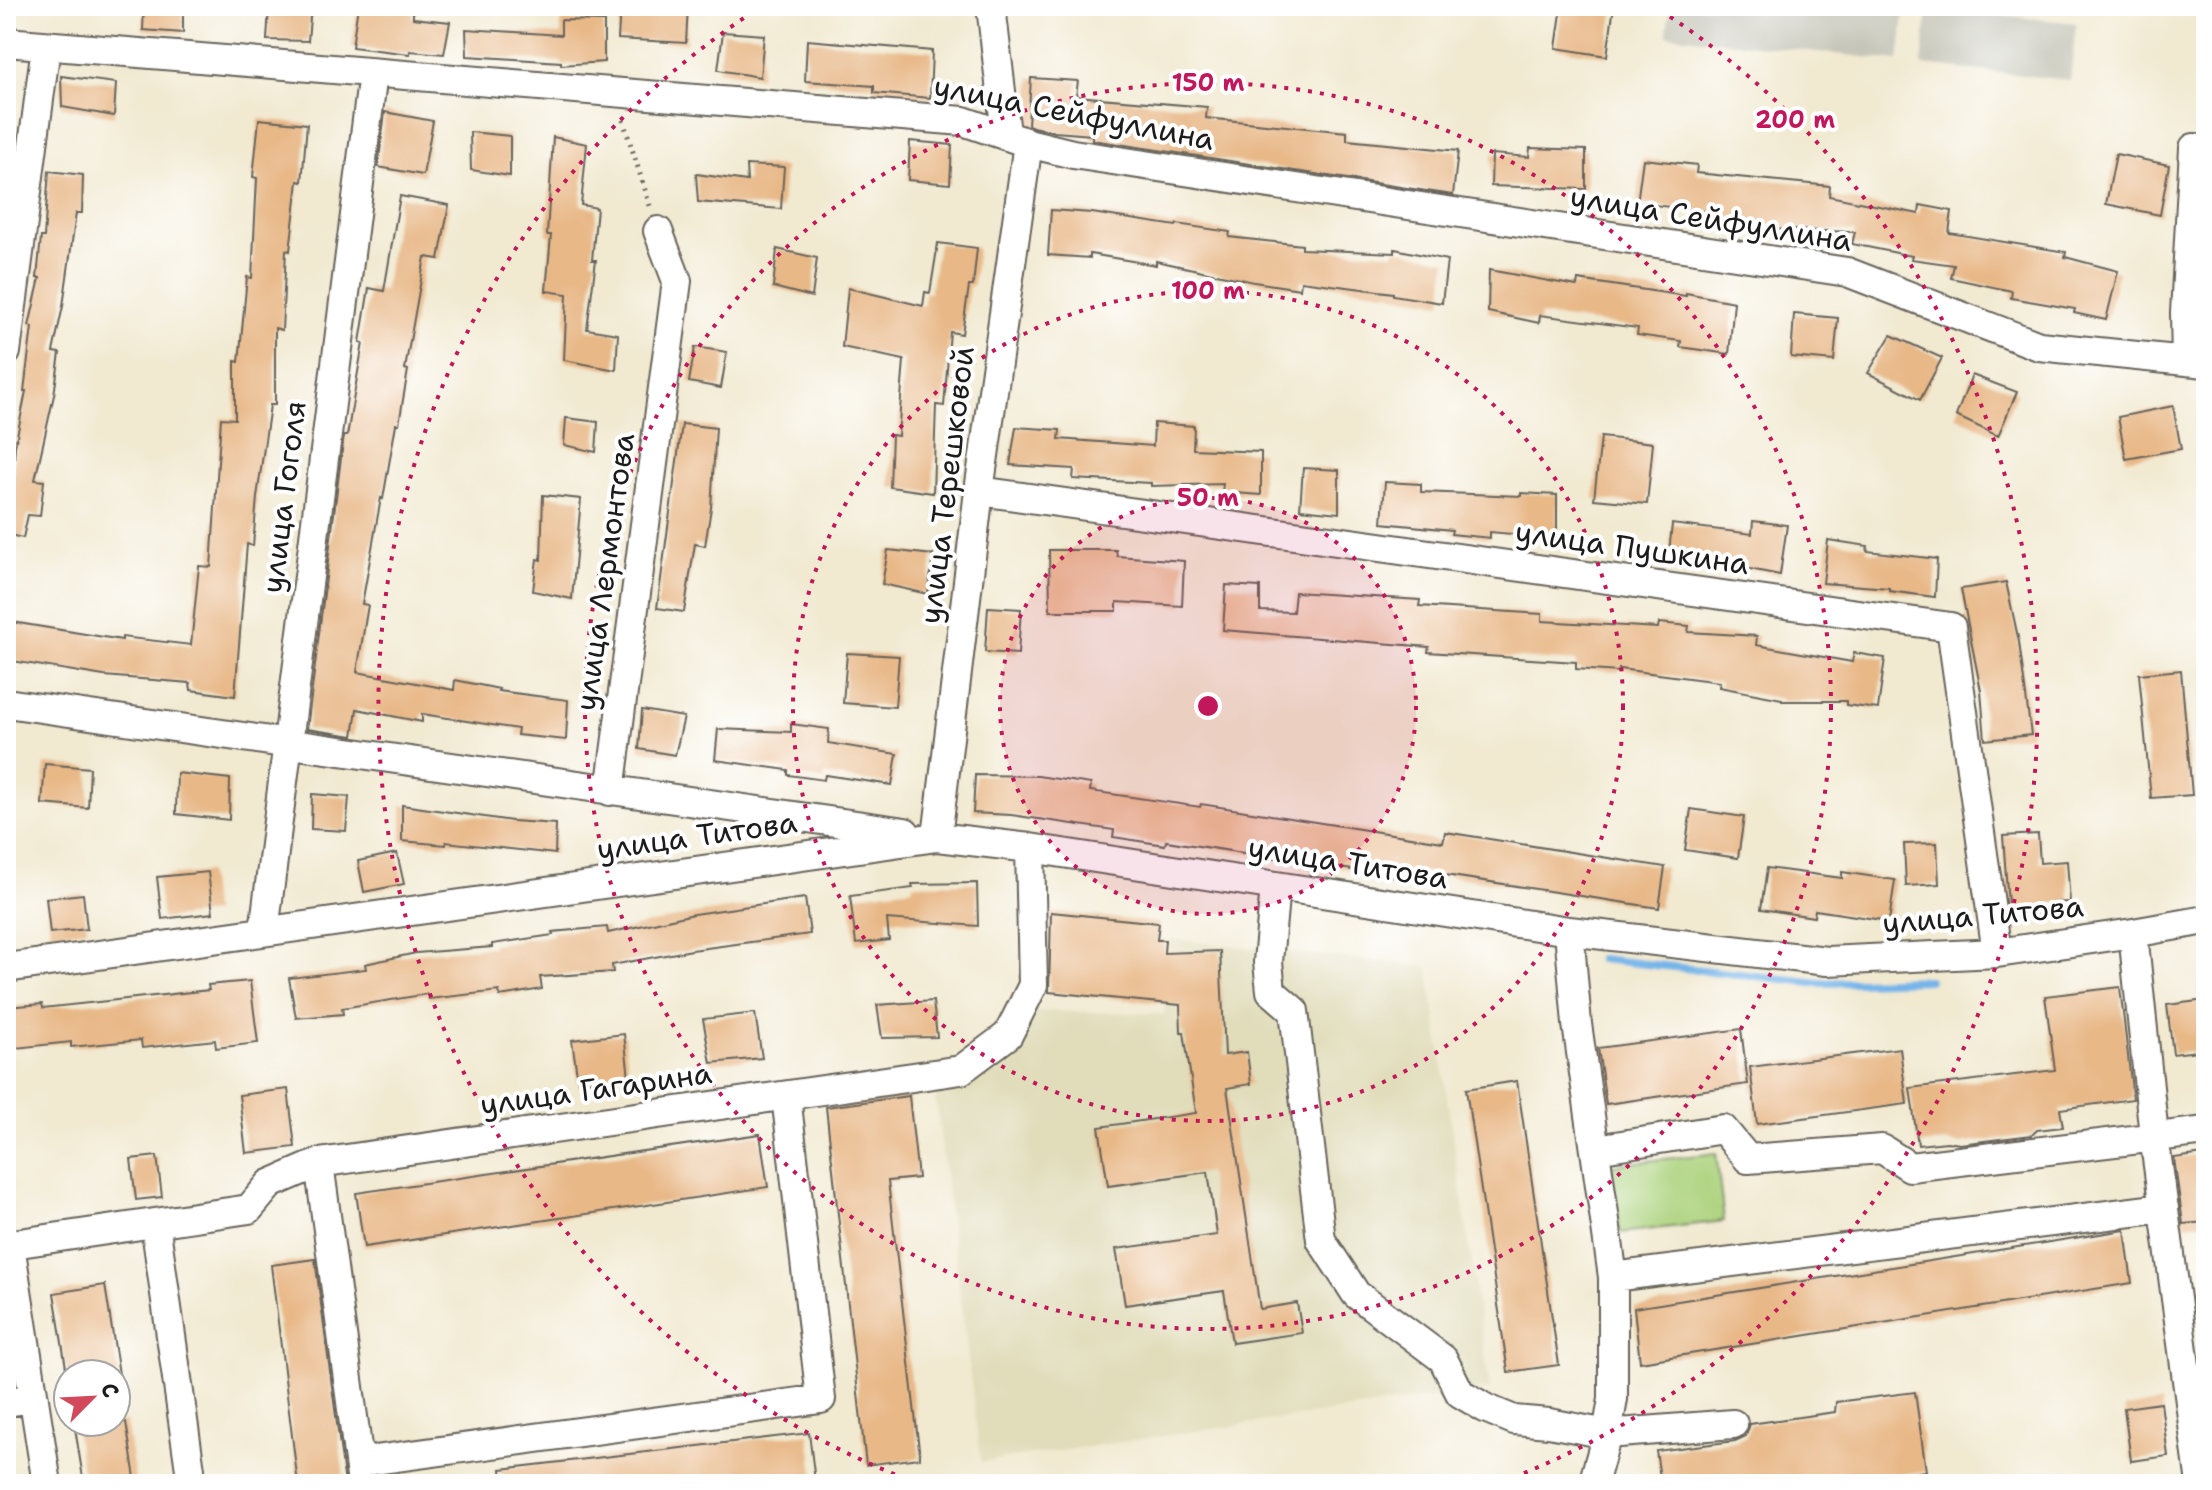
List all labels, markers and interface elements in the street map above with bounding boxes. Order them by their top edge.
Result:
street label: улица Сейфуллина [930,65,1218,160]
text: 150 m [1172,67,1244,99]
text: 200 m [1755,104,1835,136]
street label: улица Сейфуллина [1567,176,1855,261]
text: 100 m [1171,275,1245,307]
street label: улица Терешковой [909,344,984,626]
street label: улица Гоголя [251,398,316,596]
street label: улица Лермонтова [565,430,644,713]
text: 50 m [1177,482,1239,514]
street label: улица Пушкина [1513,511,1752,584]
centre of rings [1194,692,1222,720]
street label: улица Титова [594,801,800,870]
street label: улица Титова [1245,826,1451,899]
street label: улица Титова [1881,885,2086,944]
street label: улица Гагарина [477,1052,715,1125]
north arrow [52,1358,132,1438]
text: С [94,1378,126,1402]

